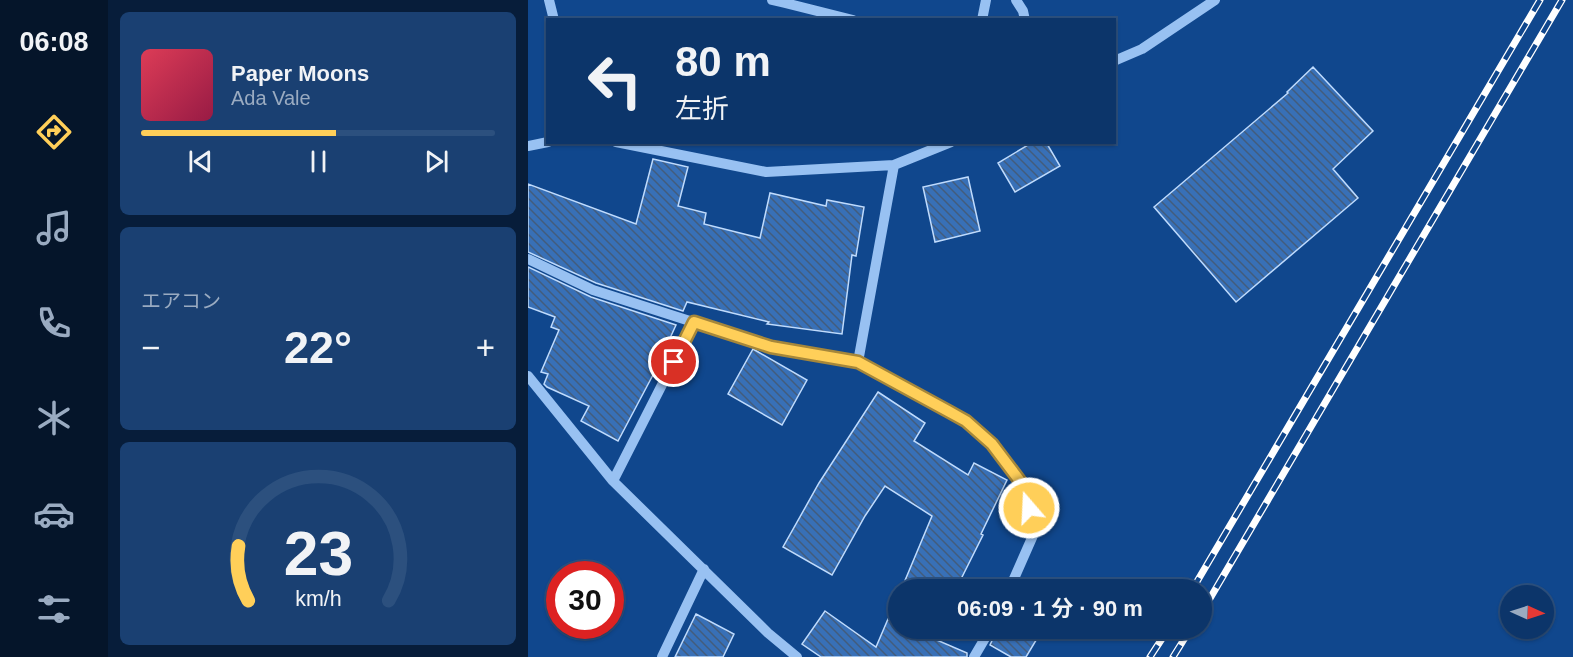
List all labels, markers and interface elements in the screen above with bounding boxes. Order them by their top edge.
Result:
text: 06:08 [19,27,89,57]
text: 80 m [675,38,771,85]
icon: left [576,42,654,120]
text: Paper Moons [231,61,369,86]
text: Ada Vale [231,87,311,109]
text: 左折 [675,94,729,124]
icon: directions [33,111,75,153]
icon: previous [184,145,217,178]
icon: pause [302,145,335,178]
icon: next [420,145,453,178]
icon: music [33,207,75,249]
text: エアコン [141,290,221,312]
icon: phone [33,302,75,344]
text: 22° [284,322,352,373]
text: − [141,329,160,366]
text: + [476,329,495,366]
pin [648,336,699,387]
icon: arrive [657,345,690,378]
icon: climate [33,397,75,439]
position arrow [997,476,1061,540]
icon: car [33,493,75,535]
text: 23 [283,519,353,588]
speed limit sign: 30 [546,561,624,639]
north arrow [1500,585,1554,639]
map controls [1500,585,1554,639]
text: km/h [295,587,341,611]
icon: filters [33,588,75,630]
text: 06:09 · 1 分 · 90 m [957,596,1143,621]

